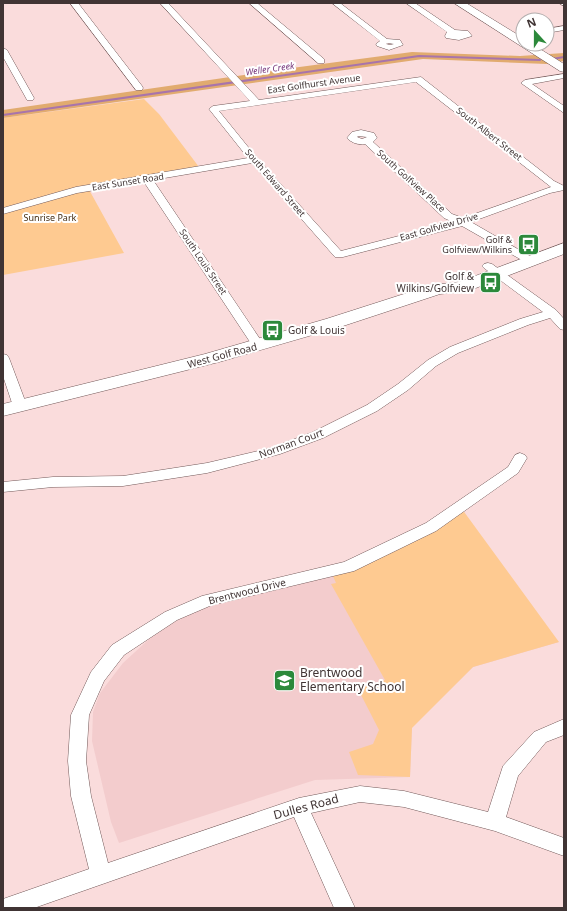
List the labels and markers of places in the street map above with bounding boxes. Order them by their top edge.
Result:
bus stop icon: Golf & Golfview/Wilkins [515,232,541,258]
place label: Golf & Golfview/Wilkins [442,233,512,256]
place label: Golf & Wilkins/Golfview [397,269,475,295]
bus stop icon: Golf & Wilkins/Golfview [477,269,503,295]
bus stop icon: Golf & Louis [260,317,286,343]
place label: Golf & Louis [288,323,345,337]
place label: Brentwood Elementary School [300,664,405,695]
school or university icon: Brentwood Elementary School [272,667,298,693]

